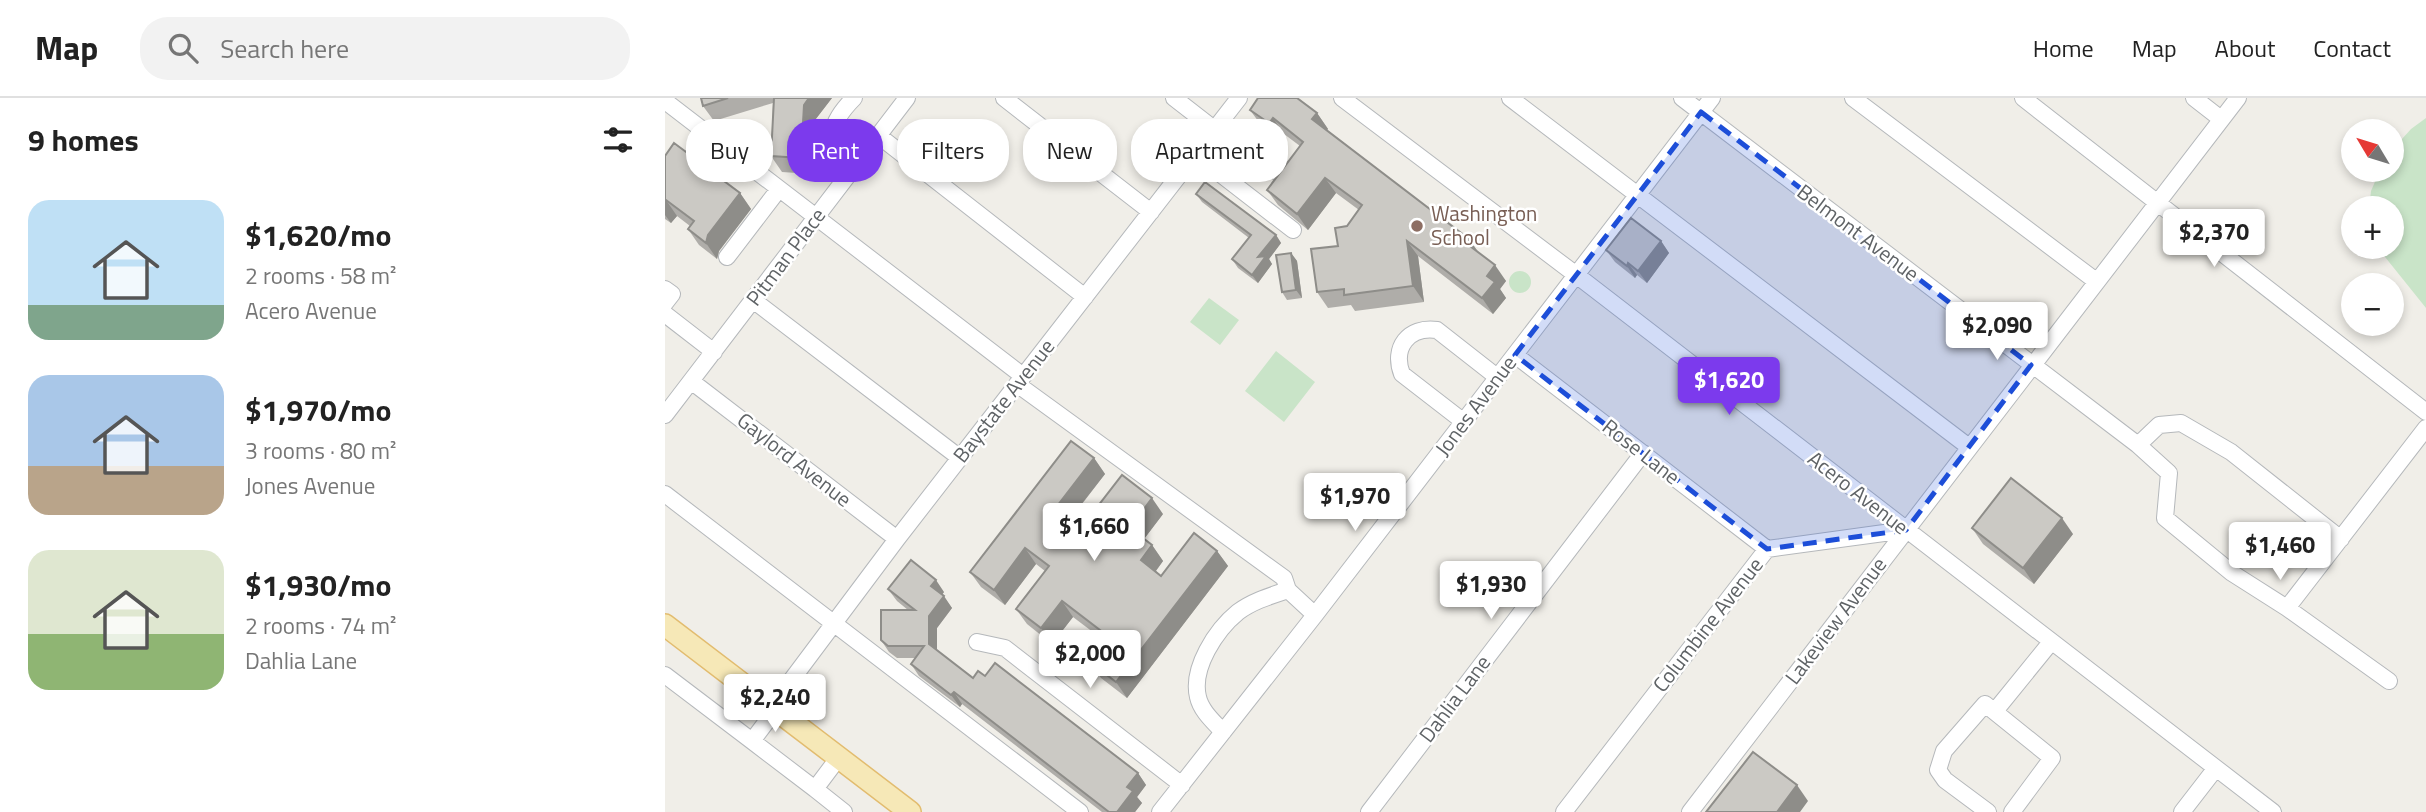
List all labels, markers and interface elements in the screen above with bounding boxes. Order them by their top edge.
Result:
search box [140,17,630,80]
text: Map [35,23,98,73]
icon: search [164,29,202,67]
text: Search here [220,29,349,68]
text: Home [2033,30,2094,66]
text: Map [2132,30,2177,66]
text: About [2215,30,2275,66]
text: Contact [2313,30,2391,66]
text: 9 homes [28,117,139,163]
chip: Buy [686,119,773,182]
chip: Rent [787,119,883,182]
chip: Filters [897,119,1009,182]
chip: New [1023,119,1117,182]
chip: Apartment [1131,119,1288,182]
north arrow [2341,119,2405,182]
map controls [2341,119,2404,336]
icon: filters [599,121,637,159]
street label: Belmont Avenue [1791,176,1927,289]
button: + [2341,196,2404,259]
place label: Washington School [1431,197,1537,253]
street label: Pitman Place [738,201,833,312]
pin: $2,370 [2157,209,2271,269]
text: $1,620/mo [245,212,391,258]
text: $2,370 [2179,214,2249,249]
marker: Washington School [1409,218,1425,234]
icon: home [84,228,168,312]
text: 2 rooms · 58 m² [245,258,396,293]
button: − [2341,273,2404,336]
text: Acero Avenue [245,293,377,328]
pin: $2,090 [1940,302,2054,362]
text: $2,090 [1962,307,2032,342]
street label: Baystate Avenue [945,332,1062,469]
street label: Jones Avenue [1427,348,1524,463]
pin: $1,620 [1672,358,1786,417]
text: $1,620 [1694,362,1764,397]
text: $1,970/mo [245,387,391,433]
icon: home [84,403,168,487]
street label: Gaylord Avenue [730,404,859,514]
street label: Rose Lane [1596,410,1687,492]
text: 3 rooms · 80 m² [245,433,396,468]
street label: Acero Avenue [1801,443,1916,542]
text: Jones Avenue [245,468,375,503]
pin: $1,970 [1298,474,1412,533]
text: $1,970 [1320,478,1390,513]
pin: $1,660 [1037,504,1151,563]
text: $1,660 [1059,508,1129,543]
pin: $1,460 [2223,522,2337,582]
text: $1,460 [2245,527,2315,562]
street label: Columbine Avenue [1644,550,1770,699]
street label: Lakeview Avenue [1777,550,1894,691]
pin: $1,930 [1434,561,1548,621]
text: $1,930/mo [245,562,391,608]
text: $1,930 [1456,566,1526,601]
icon: home [84,578,168,662]
text: 2 rooms · 74 m² [245,608,396,643]
pin: $2,000 [1033,630,1147,690]
text: $2,000 [1055,635,1125,670]
text: Dahlia Lane [245,643,357,678]
street label: Dahlia Lane [1411,648,1498,749]
pin: $2,240 [718,674,832,734]
text: $2,240 [740,679,810,714]

